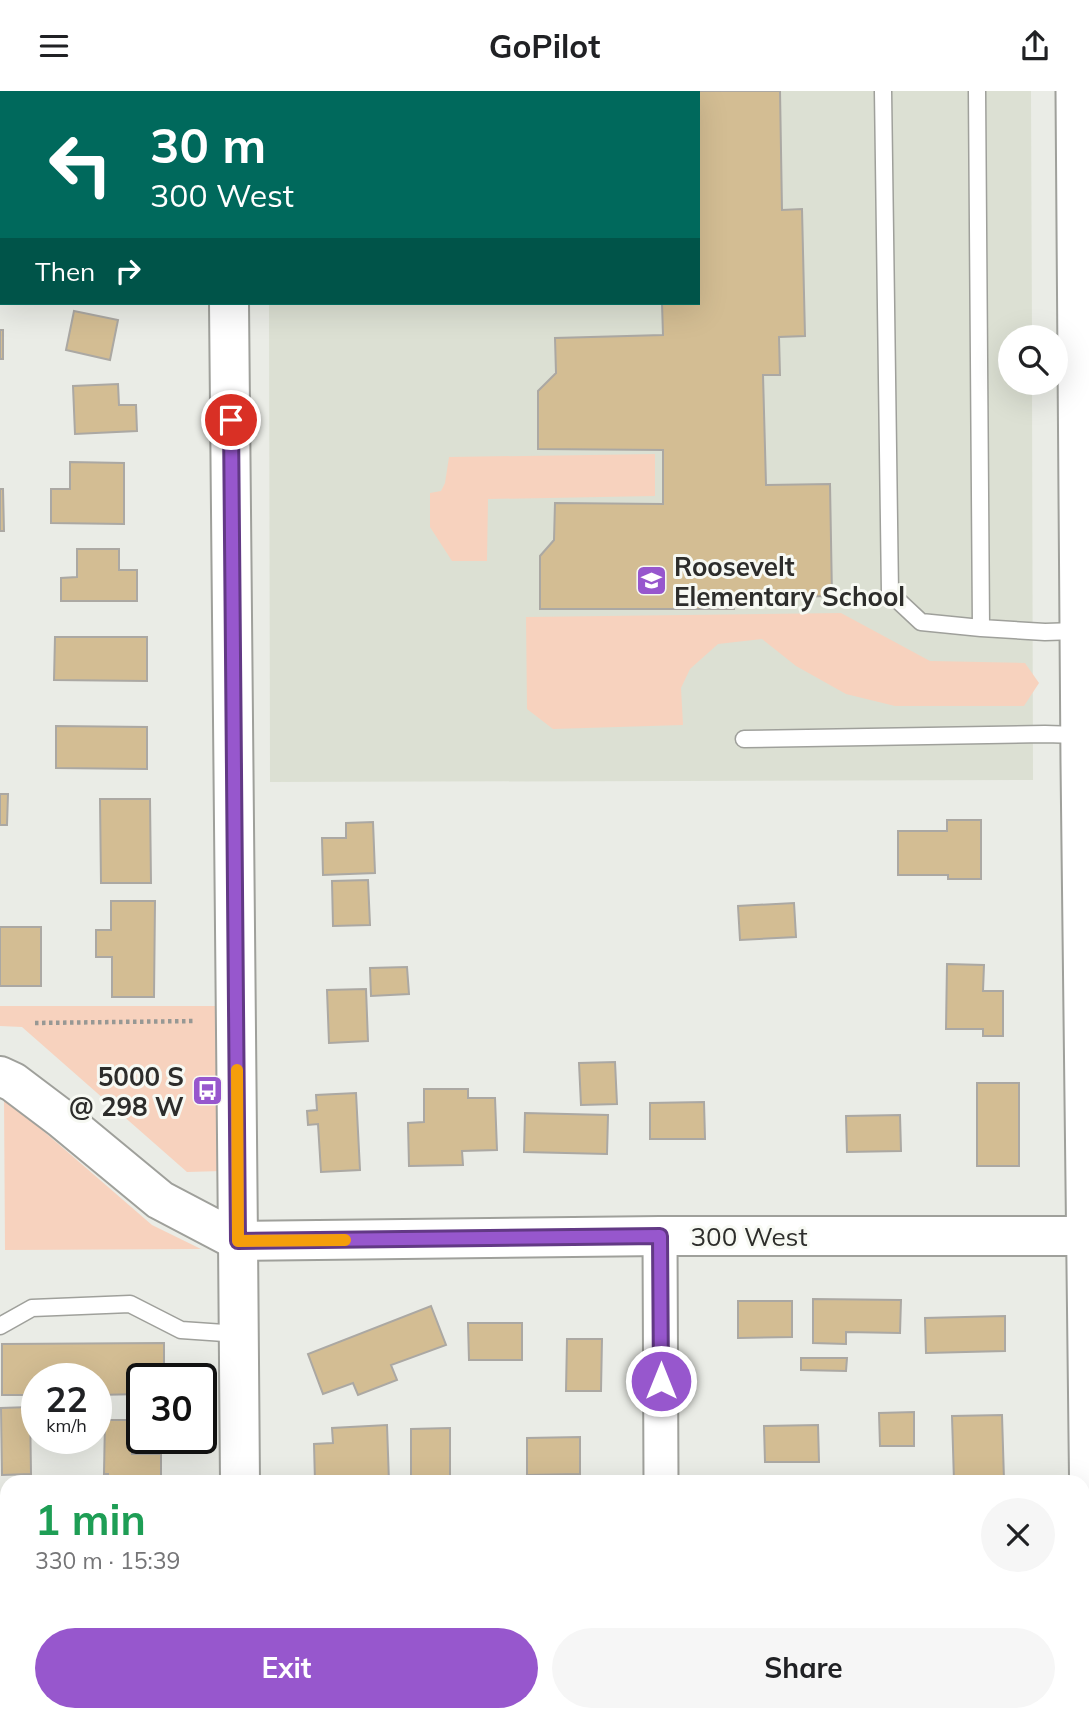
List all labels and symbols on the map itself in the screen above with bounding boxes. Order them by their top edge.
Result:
pin [201,390,261,450]
place label: Roosevelt Elementary School [674,550,905,613]
school or university icon: Roosevelt Elementary School [634,564,668,598]
place label: 5000 S @ 298 W [69,1060,184,1123]
bus stop icon: 5000 S @ 298 W [190,1074,224,1108]
street label: 300 West [691,1220,807,1253]
position arrow [624,1344,698,1418]
speed limit sign: 30 [126,1363,217,1454]

